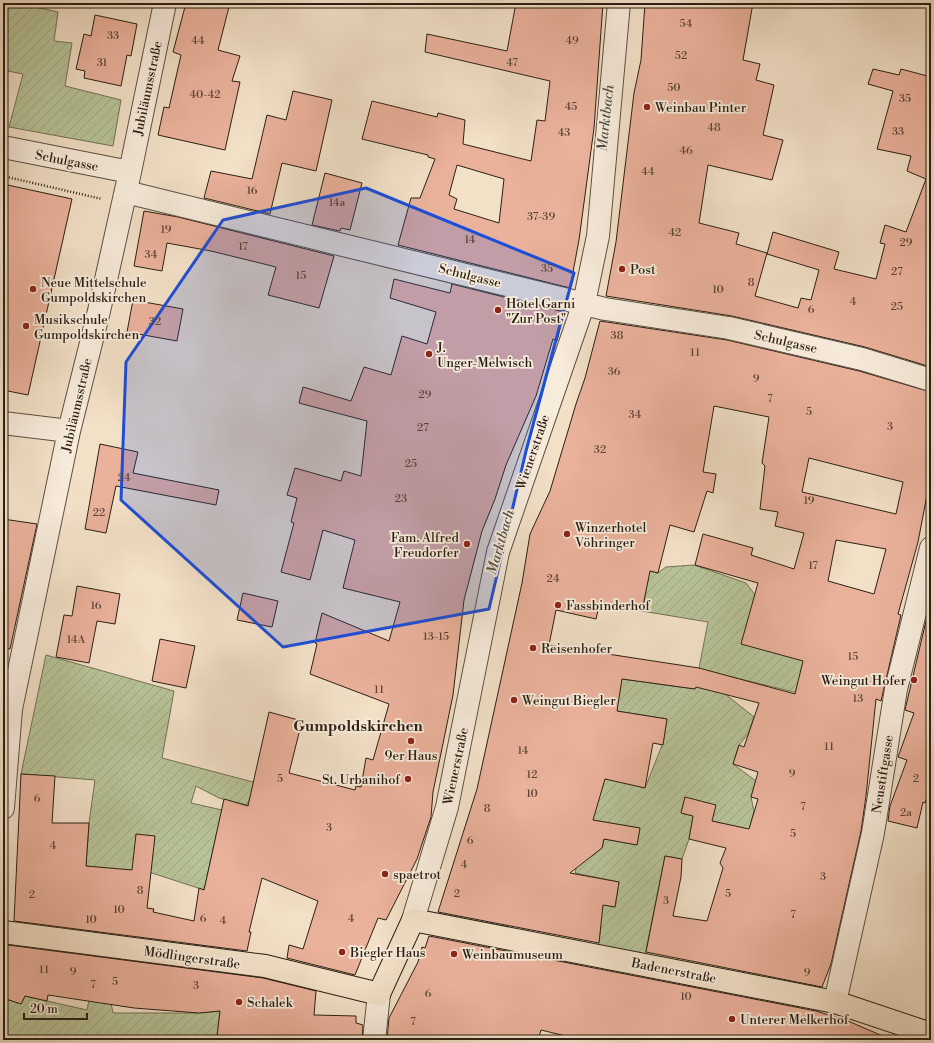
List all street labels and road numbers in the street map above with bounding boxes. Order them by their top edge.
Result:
street label: Jubiläumsstraße [130,39,166,138]
street label: Schulgasse [34,147,100,175]
street label: Schulgasse [437,260,503,292]
street label: Schulgasse [753,327,819,357]
street label: Jubiläumsstraße [58,356,96,455]
street label: Wienerstraße [512,412,553,493]
street label: Wienerstraße [440,726,472,807]
street label: Neustiftgasse [869,733,897,815]
street label: Mödlingerstraße [143,943,242,973]
street label: Badenerstraße [629,955,718,987]

